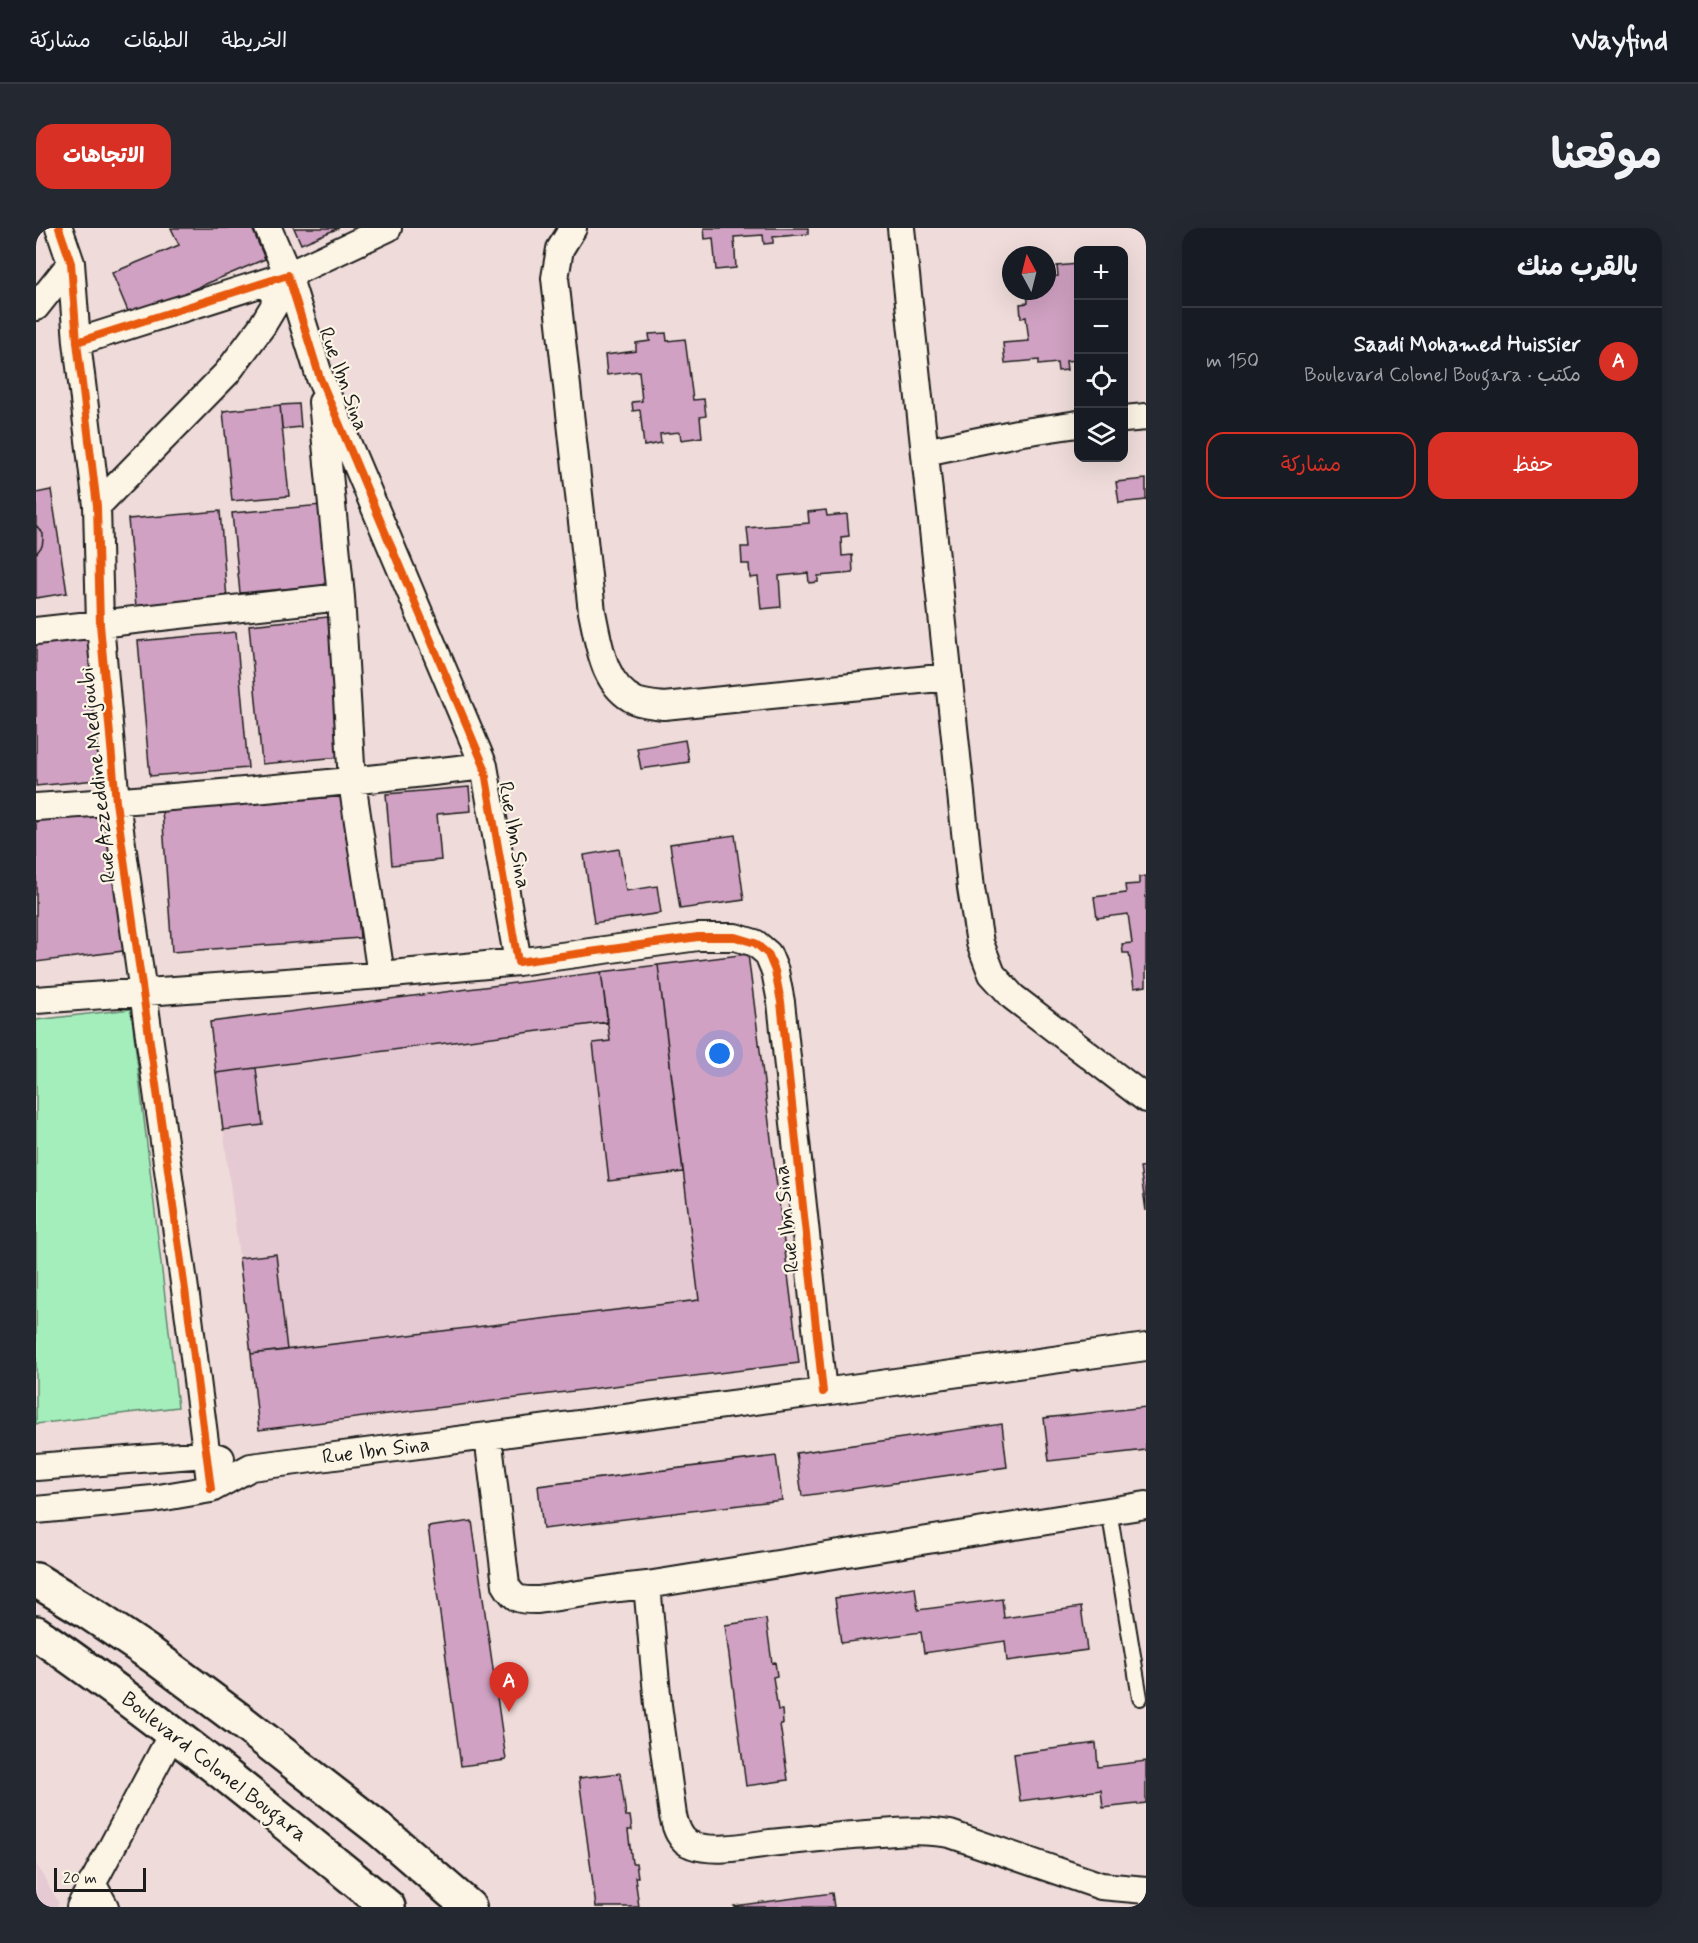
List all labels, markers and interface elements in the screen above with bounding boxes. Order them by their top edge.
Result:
text: Wayfind [1572,23,1668,60]
text: مشاركة [30,27,91,55]
text: الطبقات [124,27,189,55]
text: الخريطة [222,27,287,55]
button: الاتجاهات [36,124,171,189]
text: موقعنا [1551,129,1662,184]
north arrow [1002,246,1056,300]
map controls [1074,246,1128,462]
button: + [1074,246,1128,300]
text: بالقرب منك [1517,251,1638,285]
button: − [1074,300,1128,354]
street label: Rue Ibn Sina [311,323,375,435]
text: Saadi Mohamed Huissier [1354,331,1581,359]
text: 150 m [1206,348,1259,375]
text: A [1612,348,1625,375]
button: locate [1074,354,1128,408]
text: مكتب · Boulevard Colonel Bougara [1304,362,1581,389]
button: layers [1074,408,1128,462]
button: مشاركة [1206,432,1416,499]
button: حفظ [1428,432,1638,499]
street label: Rue Azzeddine Medjoubi [73,665,123,884]
street label: Rue Ibn Sina [491,779,537,891]
your location [705,1039,734,1068]
street label: Rue Ibn Sina [767,1164,807,1274]
street label: Rue Ibn Sina [321,1431,431,1471]
pin: A [490,1662,528,1712]
street label: Boulevard Colonel Bougara [114,1686,313,1850]
scale bar [54,1865,146,1892]
text: 20 m [63,1868,97,1889]

